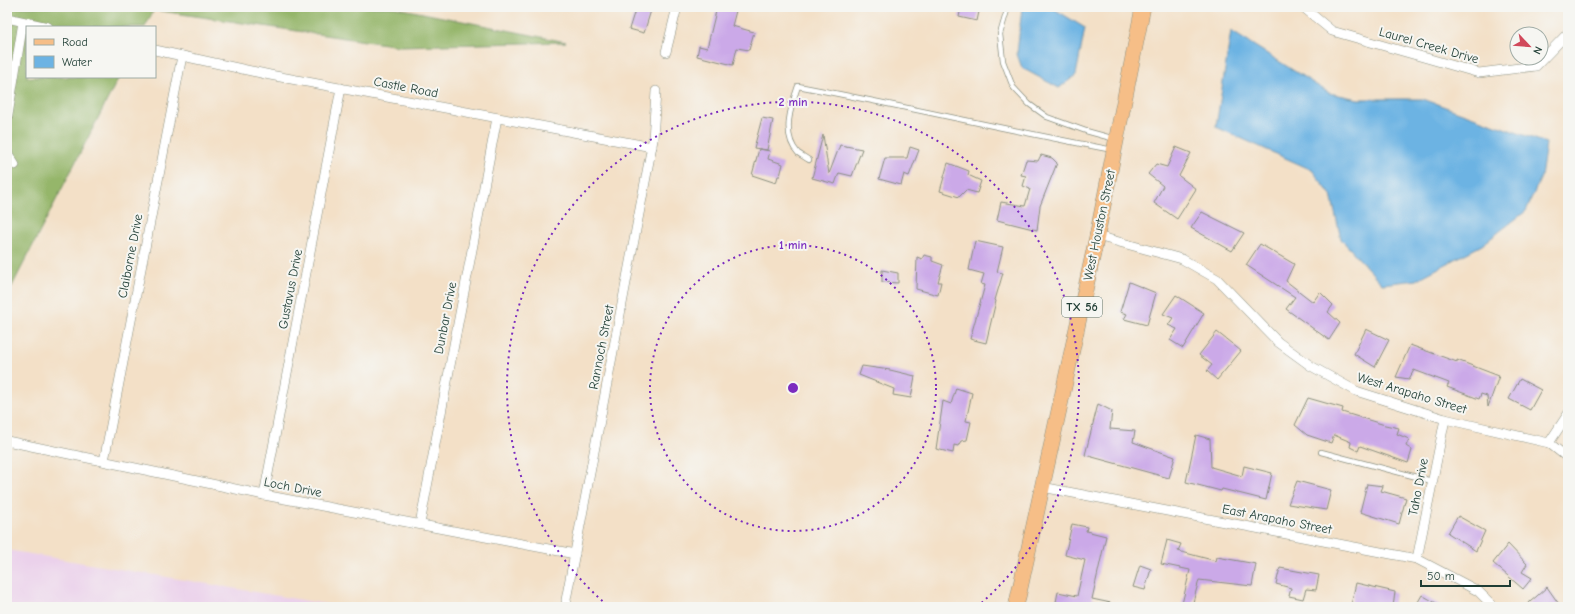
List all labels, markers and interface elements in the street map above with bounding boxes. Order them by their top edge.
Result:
street label: Laurel Creek Drive [1378,24,1481,67]
legend [26,26,156,78]
north arrow [1509,26,1549,66]
text: Road [62,35,88,49]
text: N [1530,44,1545,56]
text: Water [62,55,92,69]
street label: Castle Road [372,73,440,101]
text: 2 min [778,95,808,109]
street label: West Houston Street [1080,167,1118,282]
street label: Claiborne Drive [114,212,146,299]
text: 1 min [779,238,807,252]
street label: Gustavus Drive [275,247,305,330]
street label: Dunbar Drive [431,280,459,355]
road number: TX 56 [1062,297,1102,317]
street label: Rannoch Street [585,302,617,390]
street label: West Arapaho Street [1355,369,1470,417]
centre of rings [786,381,800,395]
street label: Taho Drive [1405,456,1431,517]
street label: Loch Drive [263,474,324,500]
street label: East Arapaho Street [1221,501,1334,537]
scale bar [1421,562,1510,588]
text: 50 m [1427,569,1455,583]

